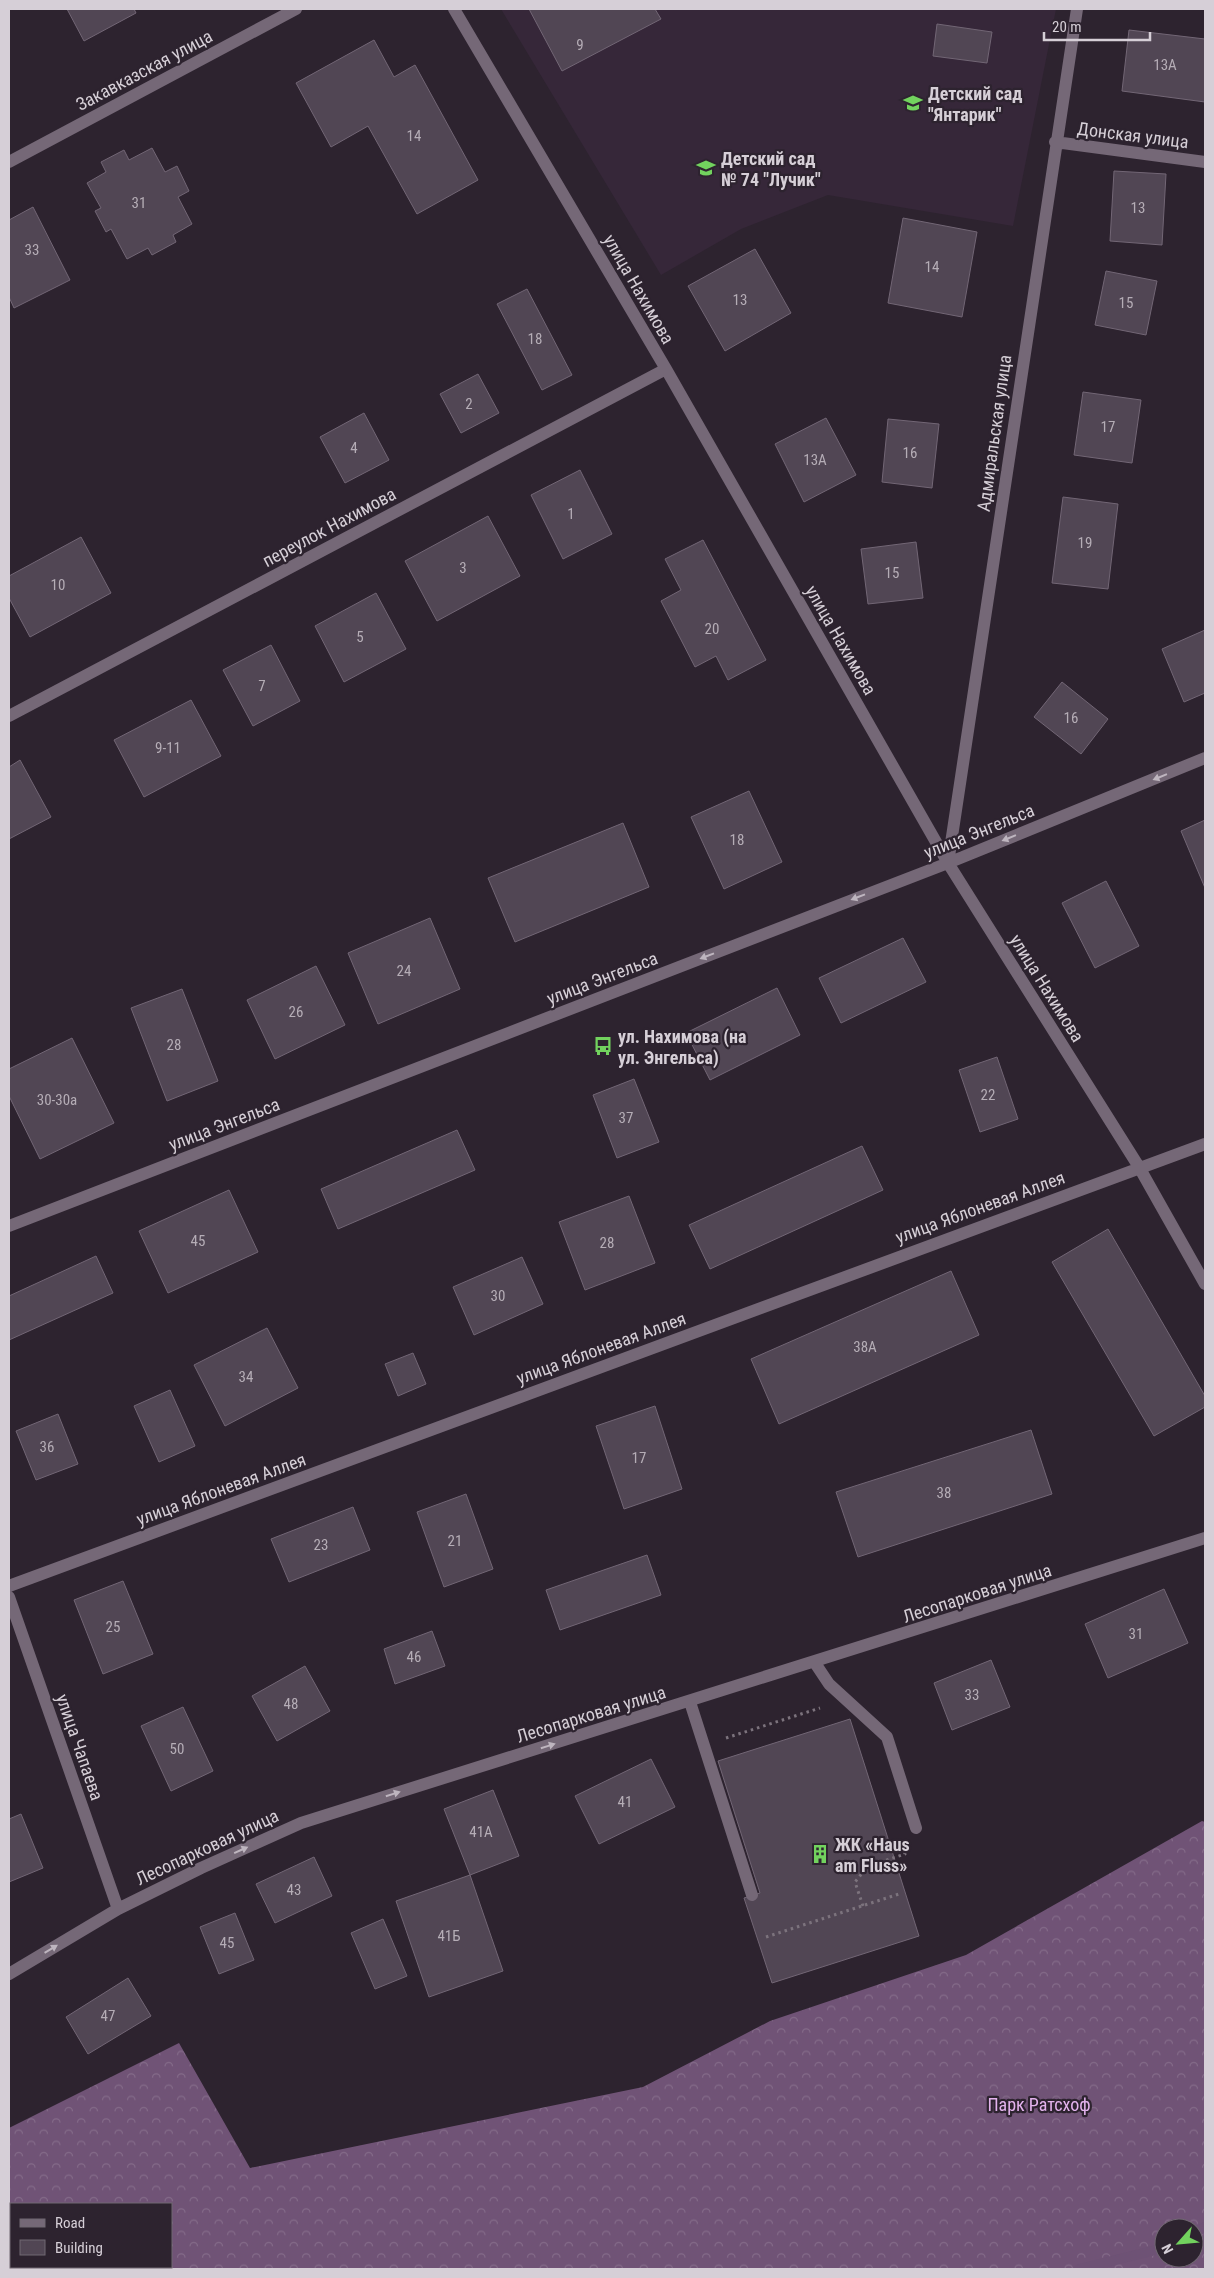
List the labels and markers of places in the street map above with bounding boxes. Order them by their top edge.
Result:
place label: Детский сад "Янтарик" [928,83,1022,125]
school or university icon: Детский сад "Янтарик" [902,92,924,114]
place label: Детский сад № 74 "Лучик" [721,148,821,190]
school or university icon: Детский сад № 74 "Лучик" [695,157,717,179]
place label: ул. Нахимова (на ул. Энгельса) [618,1026,747,1069]
bus stop icon: ул. Нахимова (на ул. Энгельса) [592,1035,614,1057]
place label: ЖК «Haus am Fluss» [835,1834,910,1876]
building icon: ЖК «Haus am Fluss» [809,1843,831,1865]

